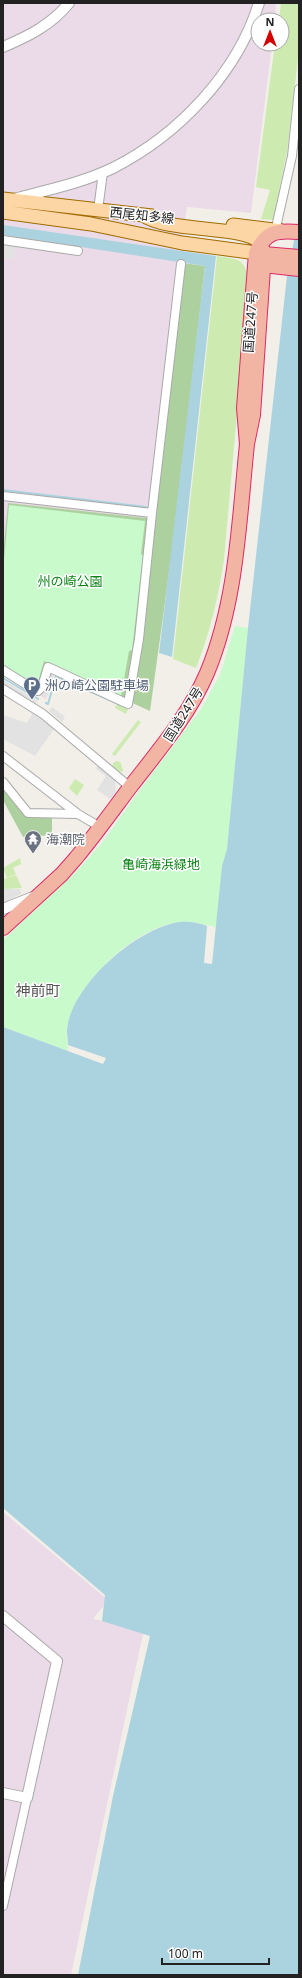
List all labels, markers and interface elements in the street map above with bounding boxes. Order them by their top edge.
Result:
north arrow [250,12,290,52]
text: N [266,14,274,29]
street label: 西尾知多線 [109,203,175,227]
street label: 国道247号 [239,291,261,353]
park label: 州の崎公園 [37,572,103,590]
parking icon: 洲の崎公園駐車場 [22,675,42,700]
place label: 洲の崎公園駐車場 [45,676,149,694]
street label: 国道247号 [159,683,207,745]
temple icon: 海潮院 [23,829,43,854]
place label: 海潮院 [46,830,85,848]
park label: 亀崎海浜緑地 [122,855,200,873]
district label: 神前町 [15,980,61,1000]
scale bar [162,1940,269,1966]
text: 100 m [168,1945,203,1962]

